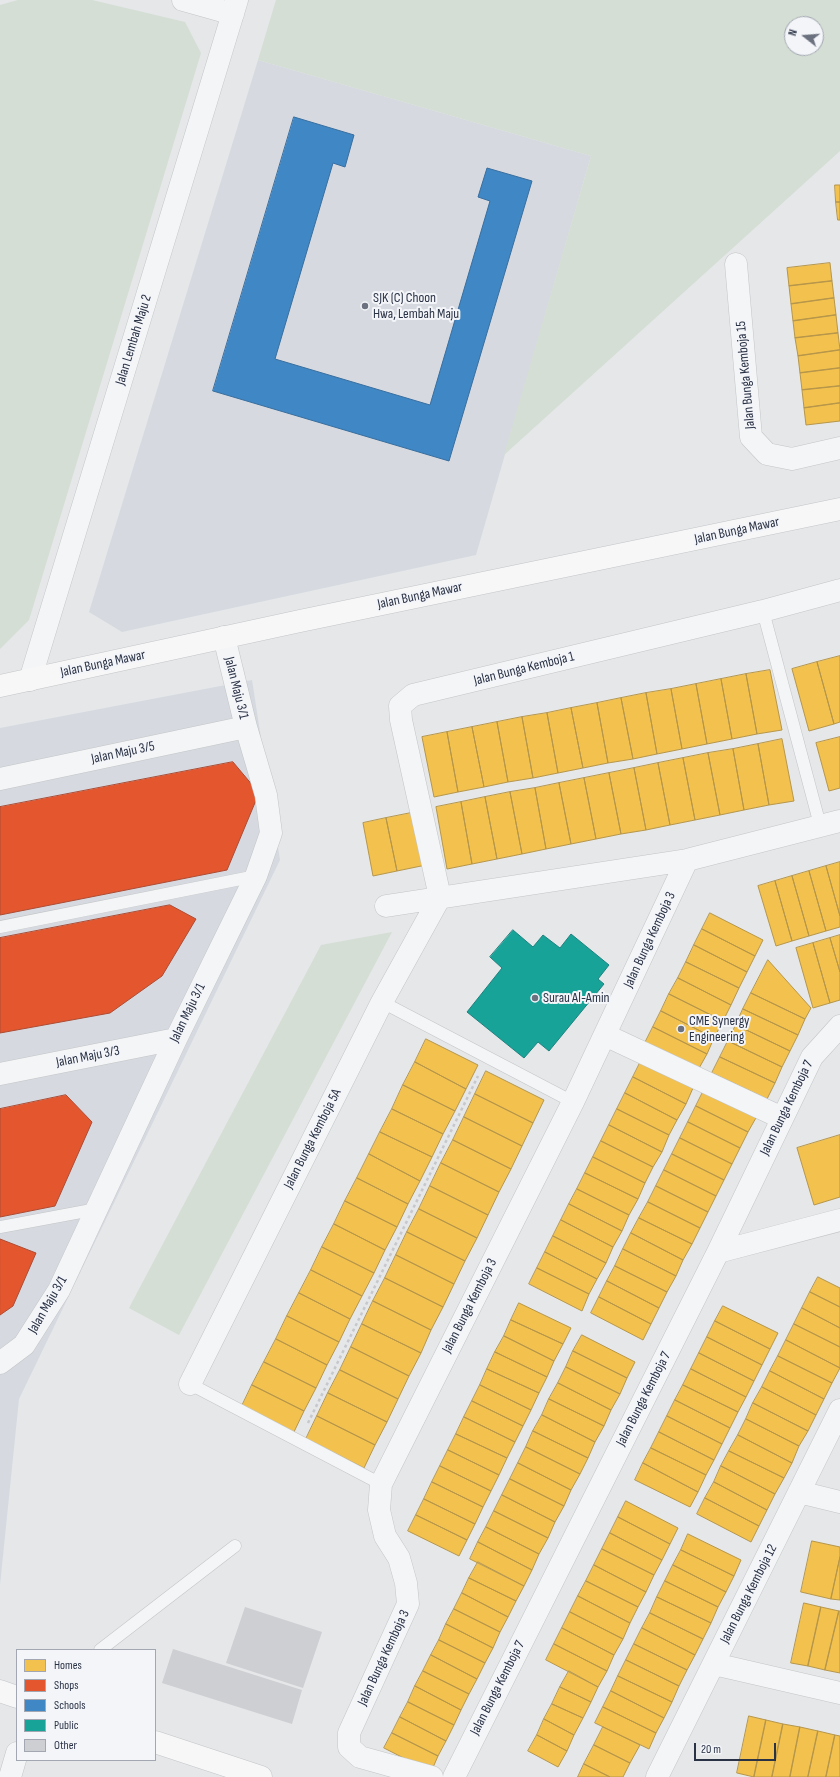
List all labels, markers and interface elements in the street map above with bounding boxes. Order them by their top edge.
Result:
north arrow [784,16,824,56]
text: N [786,28,800,37]
place label: SJK (C) Choon Hwa, Lembah Maju [373,290,459,322]
street label: Jalan Lembah Maju 2 [112,293,156,387]
marker: SJK (C) Choon Hwa, Lembah Maju [360,301,370,311]
street label: Jalan Bunga Kemboja 15 [733,320,759,430]
street label: Jalan Bunga Mawar [693,514,781,548]
street label: Jalan Bunga Mawar [376,579,464,613]
street label: Jalan Bunga Mawar [59,647,147,681]
street label: Jalan Bunga Kemboja 1 [472,648,576,690]
street label: Jalan Maju 3/1 [220,655,252,721]
street label: Jalan Maju 3/5 [90,738,156,768]
street label: Jalan Bunga Kemboja 3 [620,889,680,991]
street label: Jalan Maju 3/1 [167,981,209,1045]
place label: Surau Al-Amin [543,990,610,1006]
marker: Surau Al-Amin [530,993,540,1003]
place label: CME Synergy Engineering [689,1013,749,1046]
marker: CME Synergy Engineering [676,1024,686,1034]
street label: Jalan Maju 3/3 [55,1043,121,1071]
street label: Jalan Bunga Kemboja 7 [757,1058,817,1158]
street label: Jalan Bunga Kemboja 5A [281,1086,345,1192]
street label: Jalan Bunga Kemboja 3 [439,1256,501,1356]
street label: Jalan Maju 3/1 [25,1273,71,1337]
street label: Jalan Bunga Kemboja 7 [613,1349,675,1449]
street label: Jalan Bunga Kemboja 12 [717,1542,781,1646]
street label: Jalan Bunga Kemboja 3 [354,1607,414,1709]
street label: Jalan Bunga Kemboja 7 [467,1638,529,1738]
legend [16,1649,156,1761]
text: Homes [54,1658,82,1673]
text: Shops [54,1678,79,1693]
text: Schools [54,1698,86,1713]
text: Public [54,1718,79,1733]
scale bar [696,1735,778,1761]
text: Other [54,1738,77,1753]
text: 20 m [701,1742,721,1757]

